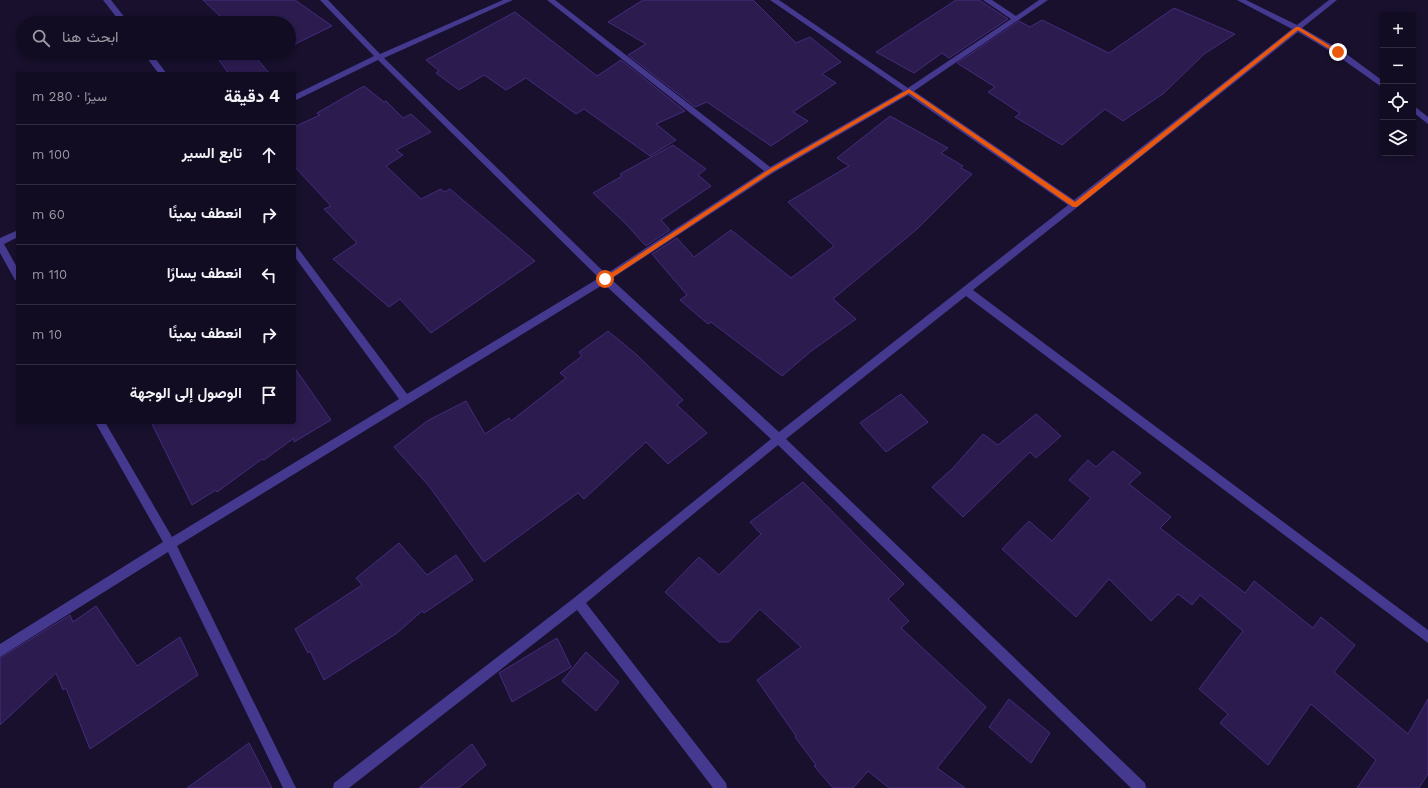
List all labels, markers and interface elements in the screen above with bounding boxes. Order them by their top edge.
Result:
map controls [1380,12,1416,156]
button: + [1380,12,1416,48]
search box [16,16,296,60]
icon: search [30,27,52,49]
text: ابحث هنا [62,28,119,46]
route end [1329,43,1347,61]
button: − [1380,48,1416,84]
button: locate [1380,84,1416,120]
text: 4 دقيقة [224,86,280,106]
text: سيرًا · 280 m [32,89,107,104]
button: layers [1380,120,1416,156]
text: تابع السير [182,144,242,162]
icon: ahead [258,144,280,166]
text: 100 m [32,147,70,162]
text: انعطف يمينًا [169,204,242,222]
icon: right [258,204,280,226]
text: 60 m [32,207,65,222]
text: انعطف يسارًا [167,264,242,282]
icon: left [258,264,280,286]
text: 110 m [32,267,67,282]
route start [596,270,614,288]
text: انعطف يمينًا [169,324,242,342]
icon: right [258,324,280,346]
text: 10 m [32,327,62,342]
text: الوصول إلى الوجهة [130,384,242,402]
icon: arrive [258,384,280,406]

